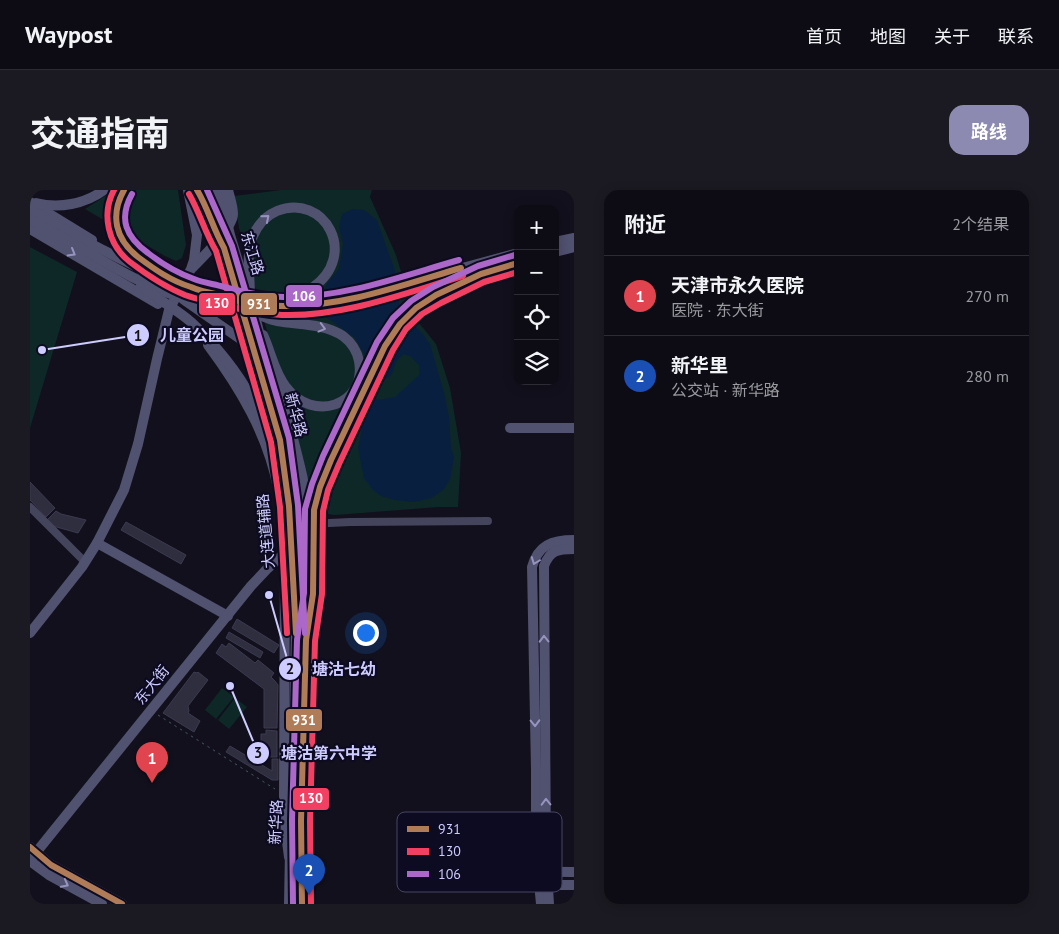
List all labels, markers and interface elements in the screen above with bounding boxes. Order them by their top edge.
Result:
text: Waypost [25,19,112,50]
text: 首页 [806,25,842,48]
text: 地图 [870,25,906,48]
text: 关于 [934,25,970,48]
text: 联系 [998,25,1034,48]
button: 路线 [949,105,1029,155]
text: 交通指南 [30,110,170,156]
map controls [514,205,559,385]
button: + [514,205,559,250]
text: 附近 [624,211,666,238]
text: 2个结果 [952,214,1009,234]
one-way arrow [261,215,270,224]
street label: 东江路 [237,229,268,277]
one-way arrow [67,247,76,257]
button: − [514,250,559,295]
text: 天津市永久医院 [671,273,804,297]
line badge: 106 [285,284,323,308]
text: 1 [635,286,645,306]
text: 270 m [966,286,1009,306]
text: 106 [292,287,316,305]
line badge: 130 [198,292,236,316]
line badge: 931 [240,292,278,316]
text: 130 [205,294,229,312]
text: 931 [247,295,271,313]
button: locate [514,295,559,340]
text: 医院 · 东大街 [671,300,764,320]
callout: 儿童公园 [125,320,234,351]
one-way arrow [318,322,326,332]
text: 儿童公园 [160,325,224,345]
text: 1 [134,326,142,345]
button: layers [514,340,559,385]
text: 新华里 [671,353,728,377]
text: 2 [635,366,645,386]
text: 280 m [966,366,1009,386]
text: 公交站 · 新华路 [671,380,780,400]
street label: 新华路 [281,391,311,439]
street label: 大连道辅路 [253,493,278,569]
one-way arrow [531,556,541,565]
your location [353,620,379,646]
one-way arrow [539,635,549,643]
callout: 塘沽七幼 [277,653,386,684]
text: 2 [286,659,294,678]
text: 塘沽七幼 [312,659,376,679]
street label: 东大街 [130,661,173,708]
line badge: 931 [285,708,323,732]
text: 931 [292,711,316,729]
one-way arrow [530,720,540,727]
callout: 塘沽第六中学 [246,738,387,769]
pin: 1 [136,742,168,783]
text: 3 [254,743,262,762]
text: 塘沽第六中学 [281,743,377,763]
line badge: 130 [292,787,330,811]
text: 130 [299,789,323,807]
one-way arrow [541,798,551,806]
street label: 新华路 [265,799,286,845]
legend [397,812,562,892]
text: 931 [438,820,461,838]
text: 130 [438,842,461,860]
pin: 2 [293,854,325,895]
text: 106 [438,865,461,883]
one-way arrow [59,878,68,888]

